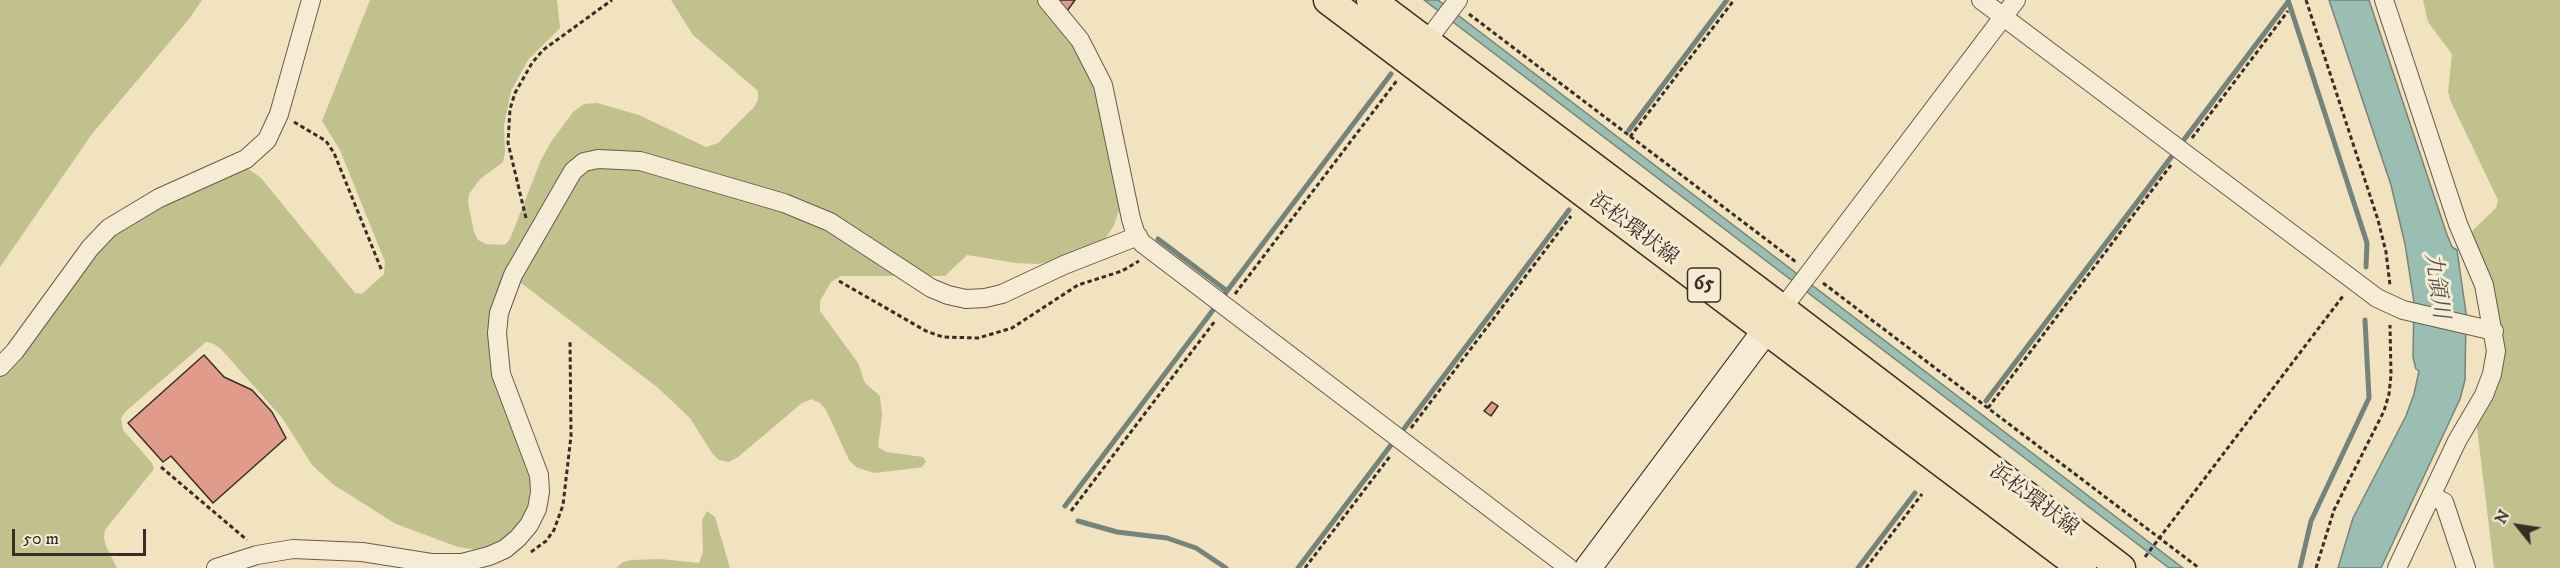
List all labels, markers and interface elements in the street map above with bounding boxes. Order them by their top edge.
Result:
street label: 浜松環状線 [1583,188,1683,272]
water label: 九領川 [2417,251,2453,321]
road number: 65 [1688,268,1720,302]
street label: 浜松環状線 [1983,459,2083,543]
north arrow [2488,496,2548,556]
text: N [2490,506,2514,528]
scale bar [15,517,148,555]
text: 50 m [23,528,59,550]

